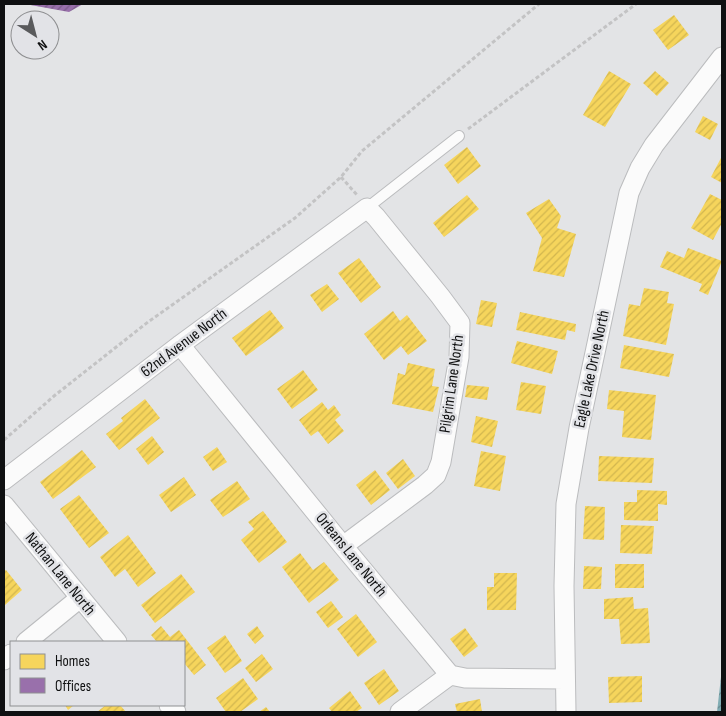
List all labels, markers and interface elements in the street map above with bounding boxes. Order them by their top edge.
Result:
north arrow [10,10,60,60]
text: N [34,36,50,54]
street label: 62nd Avenue North [137,304,231,382]
street label: Eagle Lake Drive North [570,309,614,429]
street label: Pilgrim Lane North [436,334,468,434]
street label: Orleans Lane North [311,509,391,601]
street label: Nathan Lane North [21,529,99,619]
legend [10,641,185,706]
text: Homes [55,652,90,671]
text: Offices [55,677,91,696]

